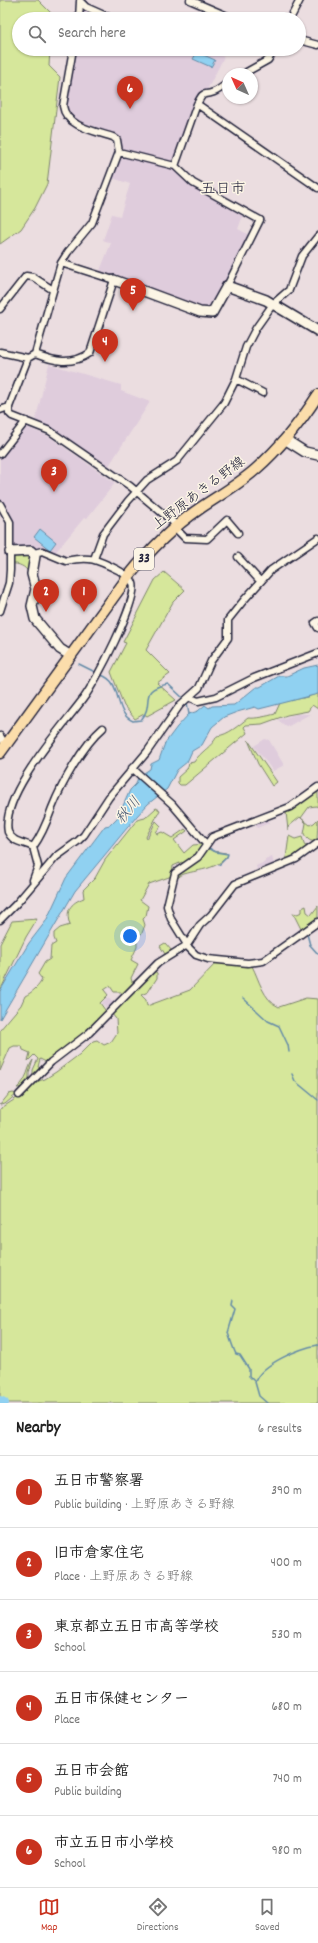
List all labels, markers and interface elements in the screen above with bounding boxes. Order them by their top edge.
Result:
search box [12,12,306,56]
icon: search [26,23,48,45]
text: Search here [58,23,126,45]
north arrow [222,68,258,104]
pin: 6 [117,76,143,109]
district label: 五日市 [200,179,246,201]
pin: 5 [120,278,146,311]
pin: 4 [92,329,118,362]
street label: 上野原あきる野線 [148,452,250,536]
pin: 3 [41,459,67,492]
road number: 33 [134,548,154,570]
pin: 2 [33,579,59,612]
pin: 1 [71,579,97,612]
water label: 秋川 [111,792,147,830]
your location [120,926,140,946]
text: Nearby [16,1417,60,1441]
text: 6 results [258,1420,302,1439]
text: 五日市警察署 [54,1471,144,1493]
text: 1 [28,1482,30,1501]
text: 390 m [271,1482,302,1501]
text: Public building · 上野原あきる野線 [54,1496,234,1515]
text: 旧市倉家住宅 [54,1543,144,1565]
text: 2 [26,1554,32,1573]
text: 400 m [271,1554,302,1573]
text: Place · 上野原あきる野線 [54,1568,193,1587]
text: 東京都立五日市高等学校 [54,1617,219,1639]
text: 3 [26,1626,32,1645]
text: 530 m [271,1626,302,1645]
text: School [54,1639,86,1658]
text: 五日市保健センター [54,1689,189,1711]
text: 4 [26,1698,32,1717]
text: 680 m [271,1698,302,1717]
text: Place [54,1711,80,1730]
text: 五日市会館 [54,1761,129,1783]
text: 5 [26,1770,32,1789]
text: 740 m [273,1770,302,1789]
text: Public building [54,1783,122,1802]
text: 市立五日市小学校 [54,1833,174,1855]
text: 6 [26,1842,32,1861]
text: 980 m [272,1842,302,1861]
text: School [54,1855,86,1874]
tab: Map [38,1896,60,1936]
tab: Directions [137,1896,179,1936]
tab: Saved [255,1896,280,1936]

